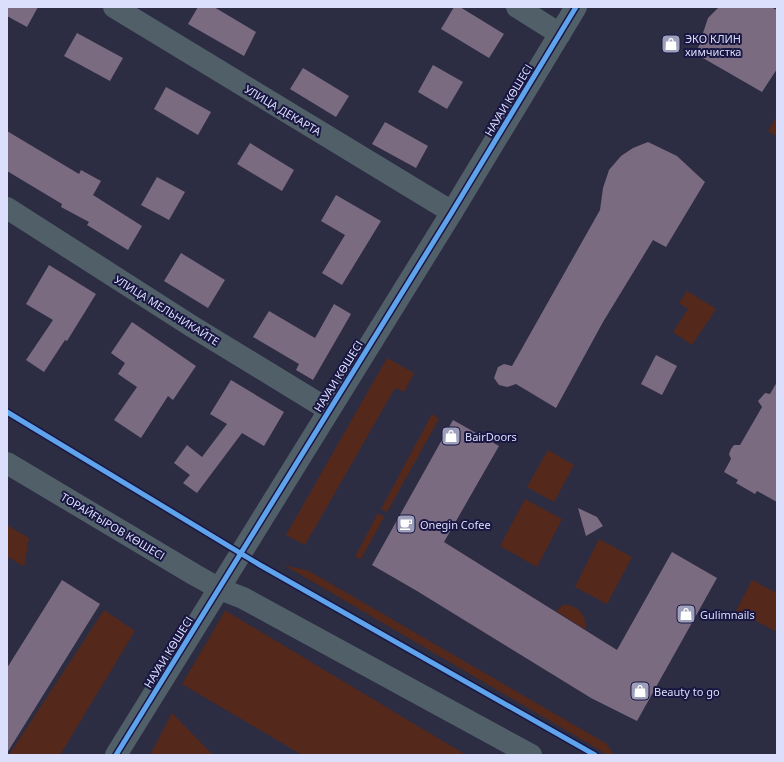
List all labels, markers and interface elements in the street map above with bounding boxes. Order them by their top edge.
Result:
place label: ЭКО КЛИН химчистка [685,31,742,59]
shop icon: ЭКО КЛИН химчистка [660,33,682,55]
street label: НАУАИ КӨШЕСІ [481,61,535,139]
street label: УЛИЦА ДЕКАРТА [242,81,325,139]
street label: УЛИЦА МЕЛЬНИКАЙТЕ [112,272,222,348]
street label: НАУАИ КӨШЕСІ [310,337,366,415]
shop icon: BairDoors [440,425,462,447]
place label: BairDoors [465,429,517,444]
street label: ТОРАЙҒЫРОВ КӨШЕСІ [58,489,168,563]
cafe icon: Onegin Cofee [395,513,417,535]
place label: Onegin Cofee [420,517,491,532]
shop icon: Gulimnails [675,603,697,625]
place label: Gulimnails [700,607,755,622]
street label: НАУАИ КӨШЕСІ [140,613,196,691]
shop icon: Beauty to go [629,680,651,702]
place label: Beauty to go [654,684,720,699]

